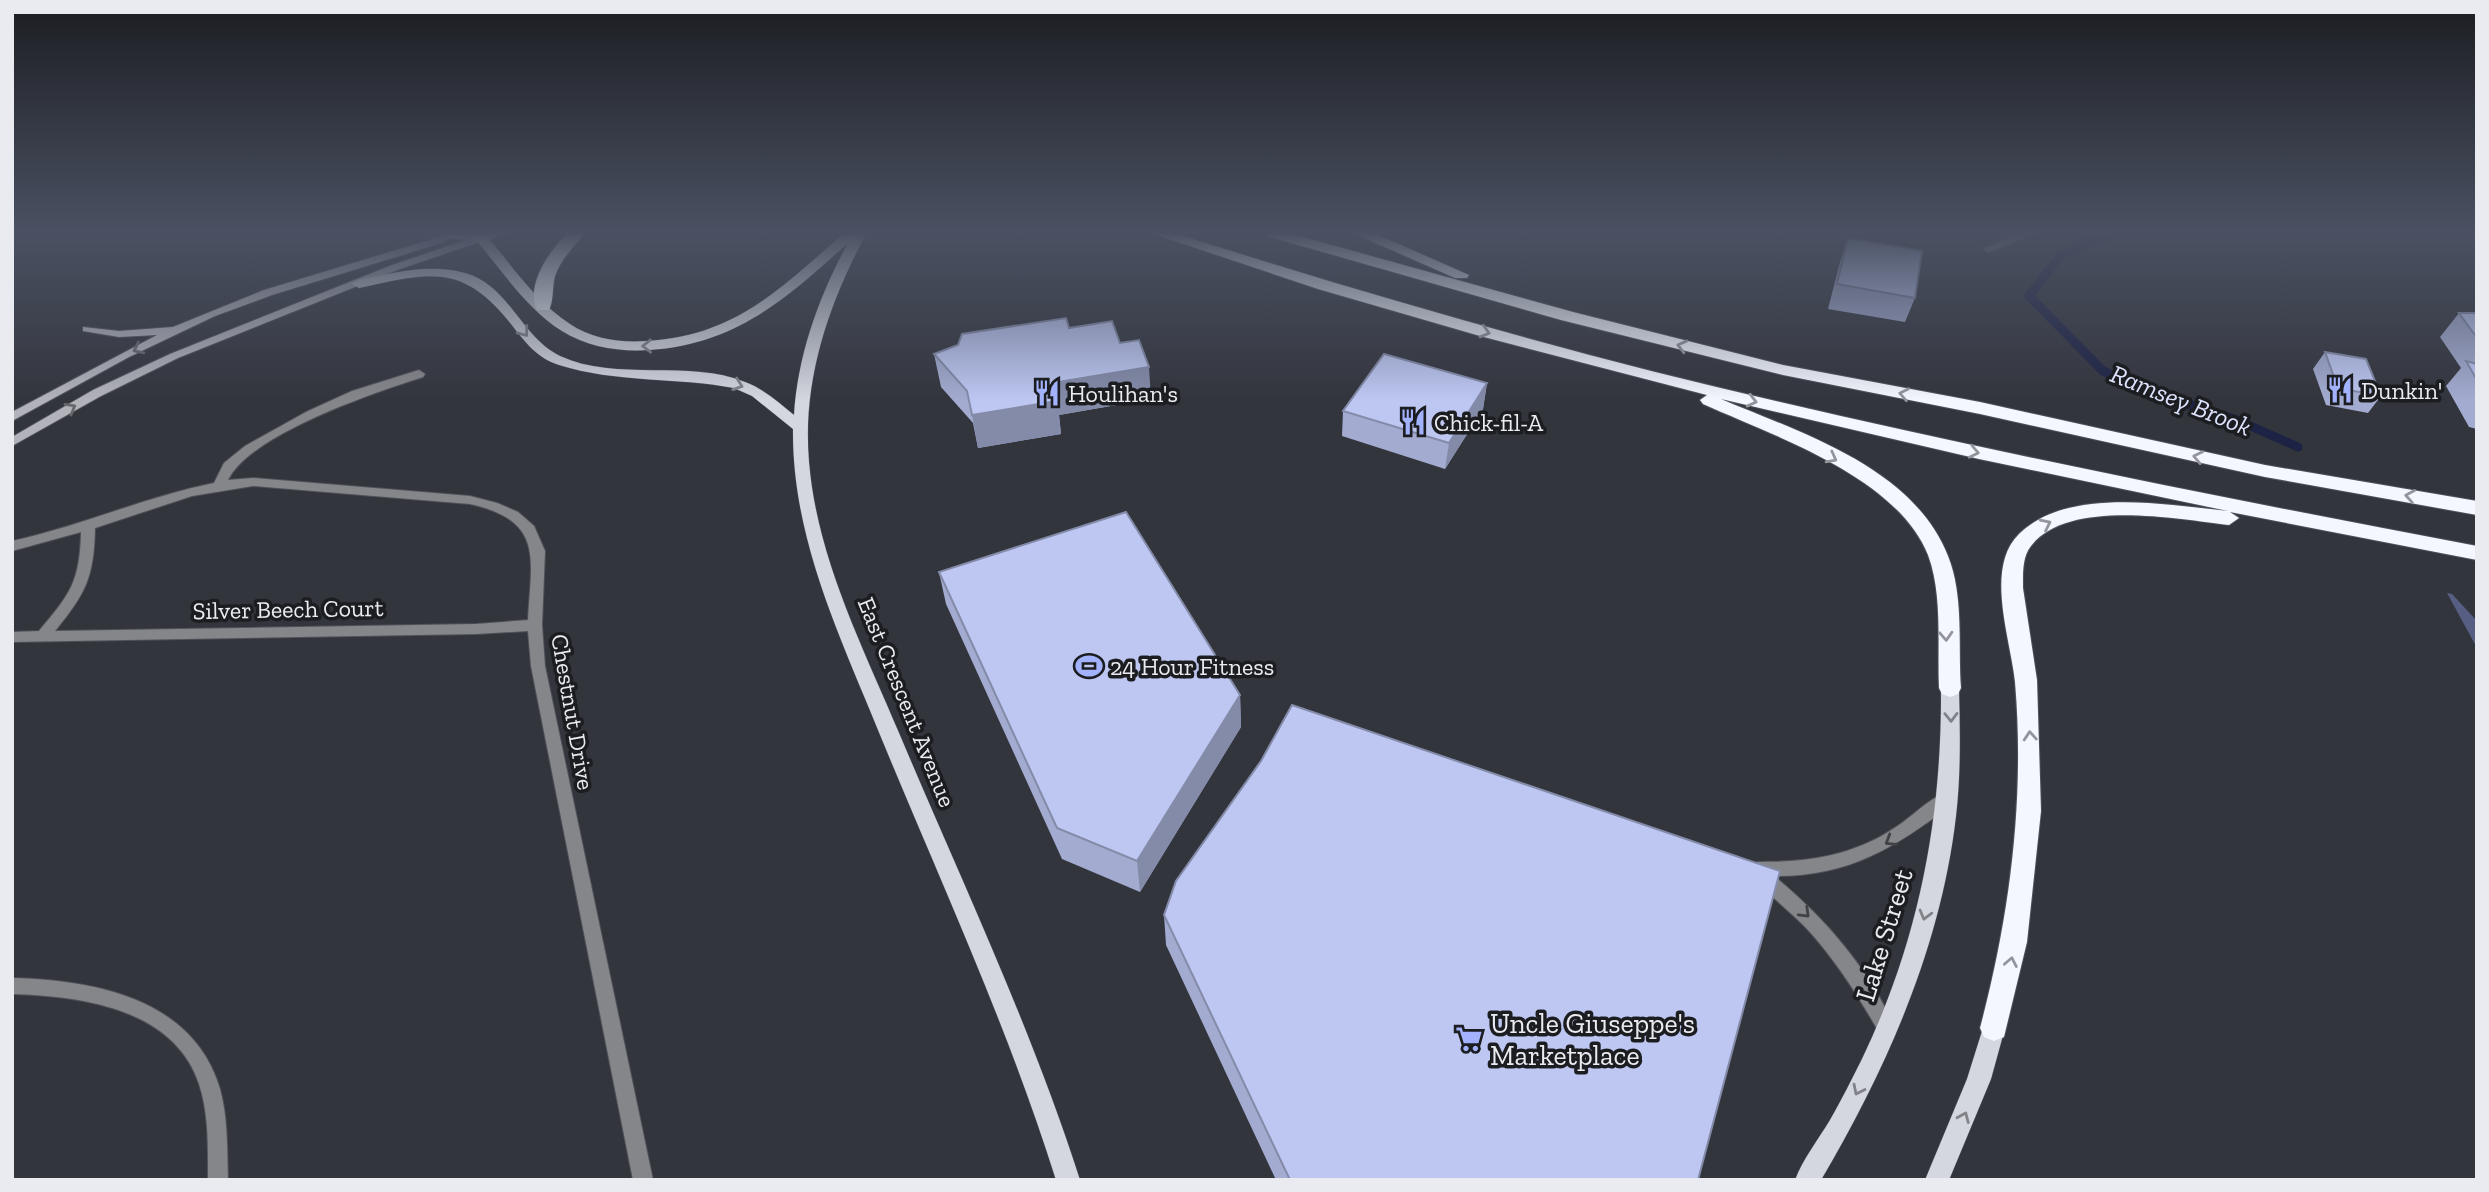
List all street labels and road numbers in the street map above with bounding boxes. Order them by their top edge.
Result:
street label: Silver Beech Court [192,593,384,625]
street label: East Crescent Avenue [852,593,962,811]
street label: Chestnut Drive [545,632,601,792]
street label: Lake Street [1848,864,1920,1005]

